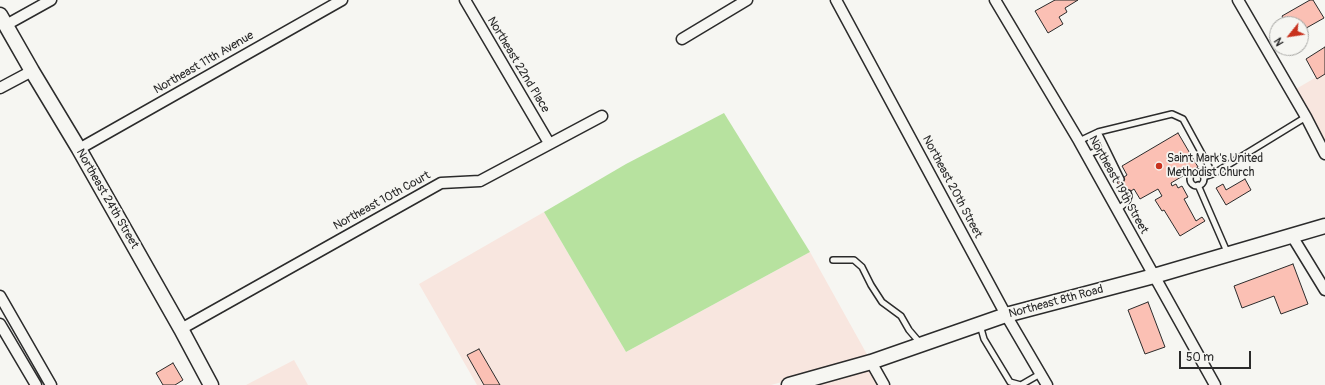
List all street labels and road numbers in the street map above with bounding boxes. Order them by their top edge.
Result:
street label: Northeast 22nd Place [484,14,552,116]
street label: Northeast 11th Avenue [151,29,257,97]
street label: Northeast 20th Street [919,133,985,241]
street label: Northeast 19th Street [1085,133,1151,237]
street label: Northeast 24th Street [73,147,141,251]
street label: Northeast 10th Court [331,168,433,234]
street label: Northeast 8th Road [1007,282,1105,322]

